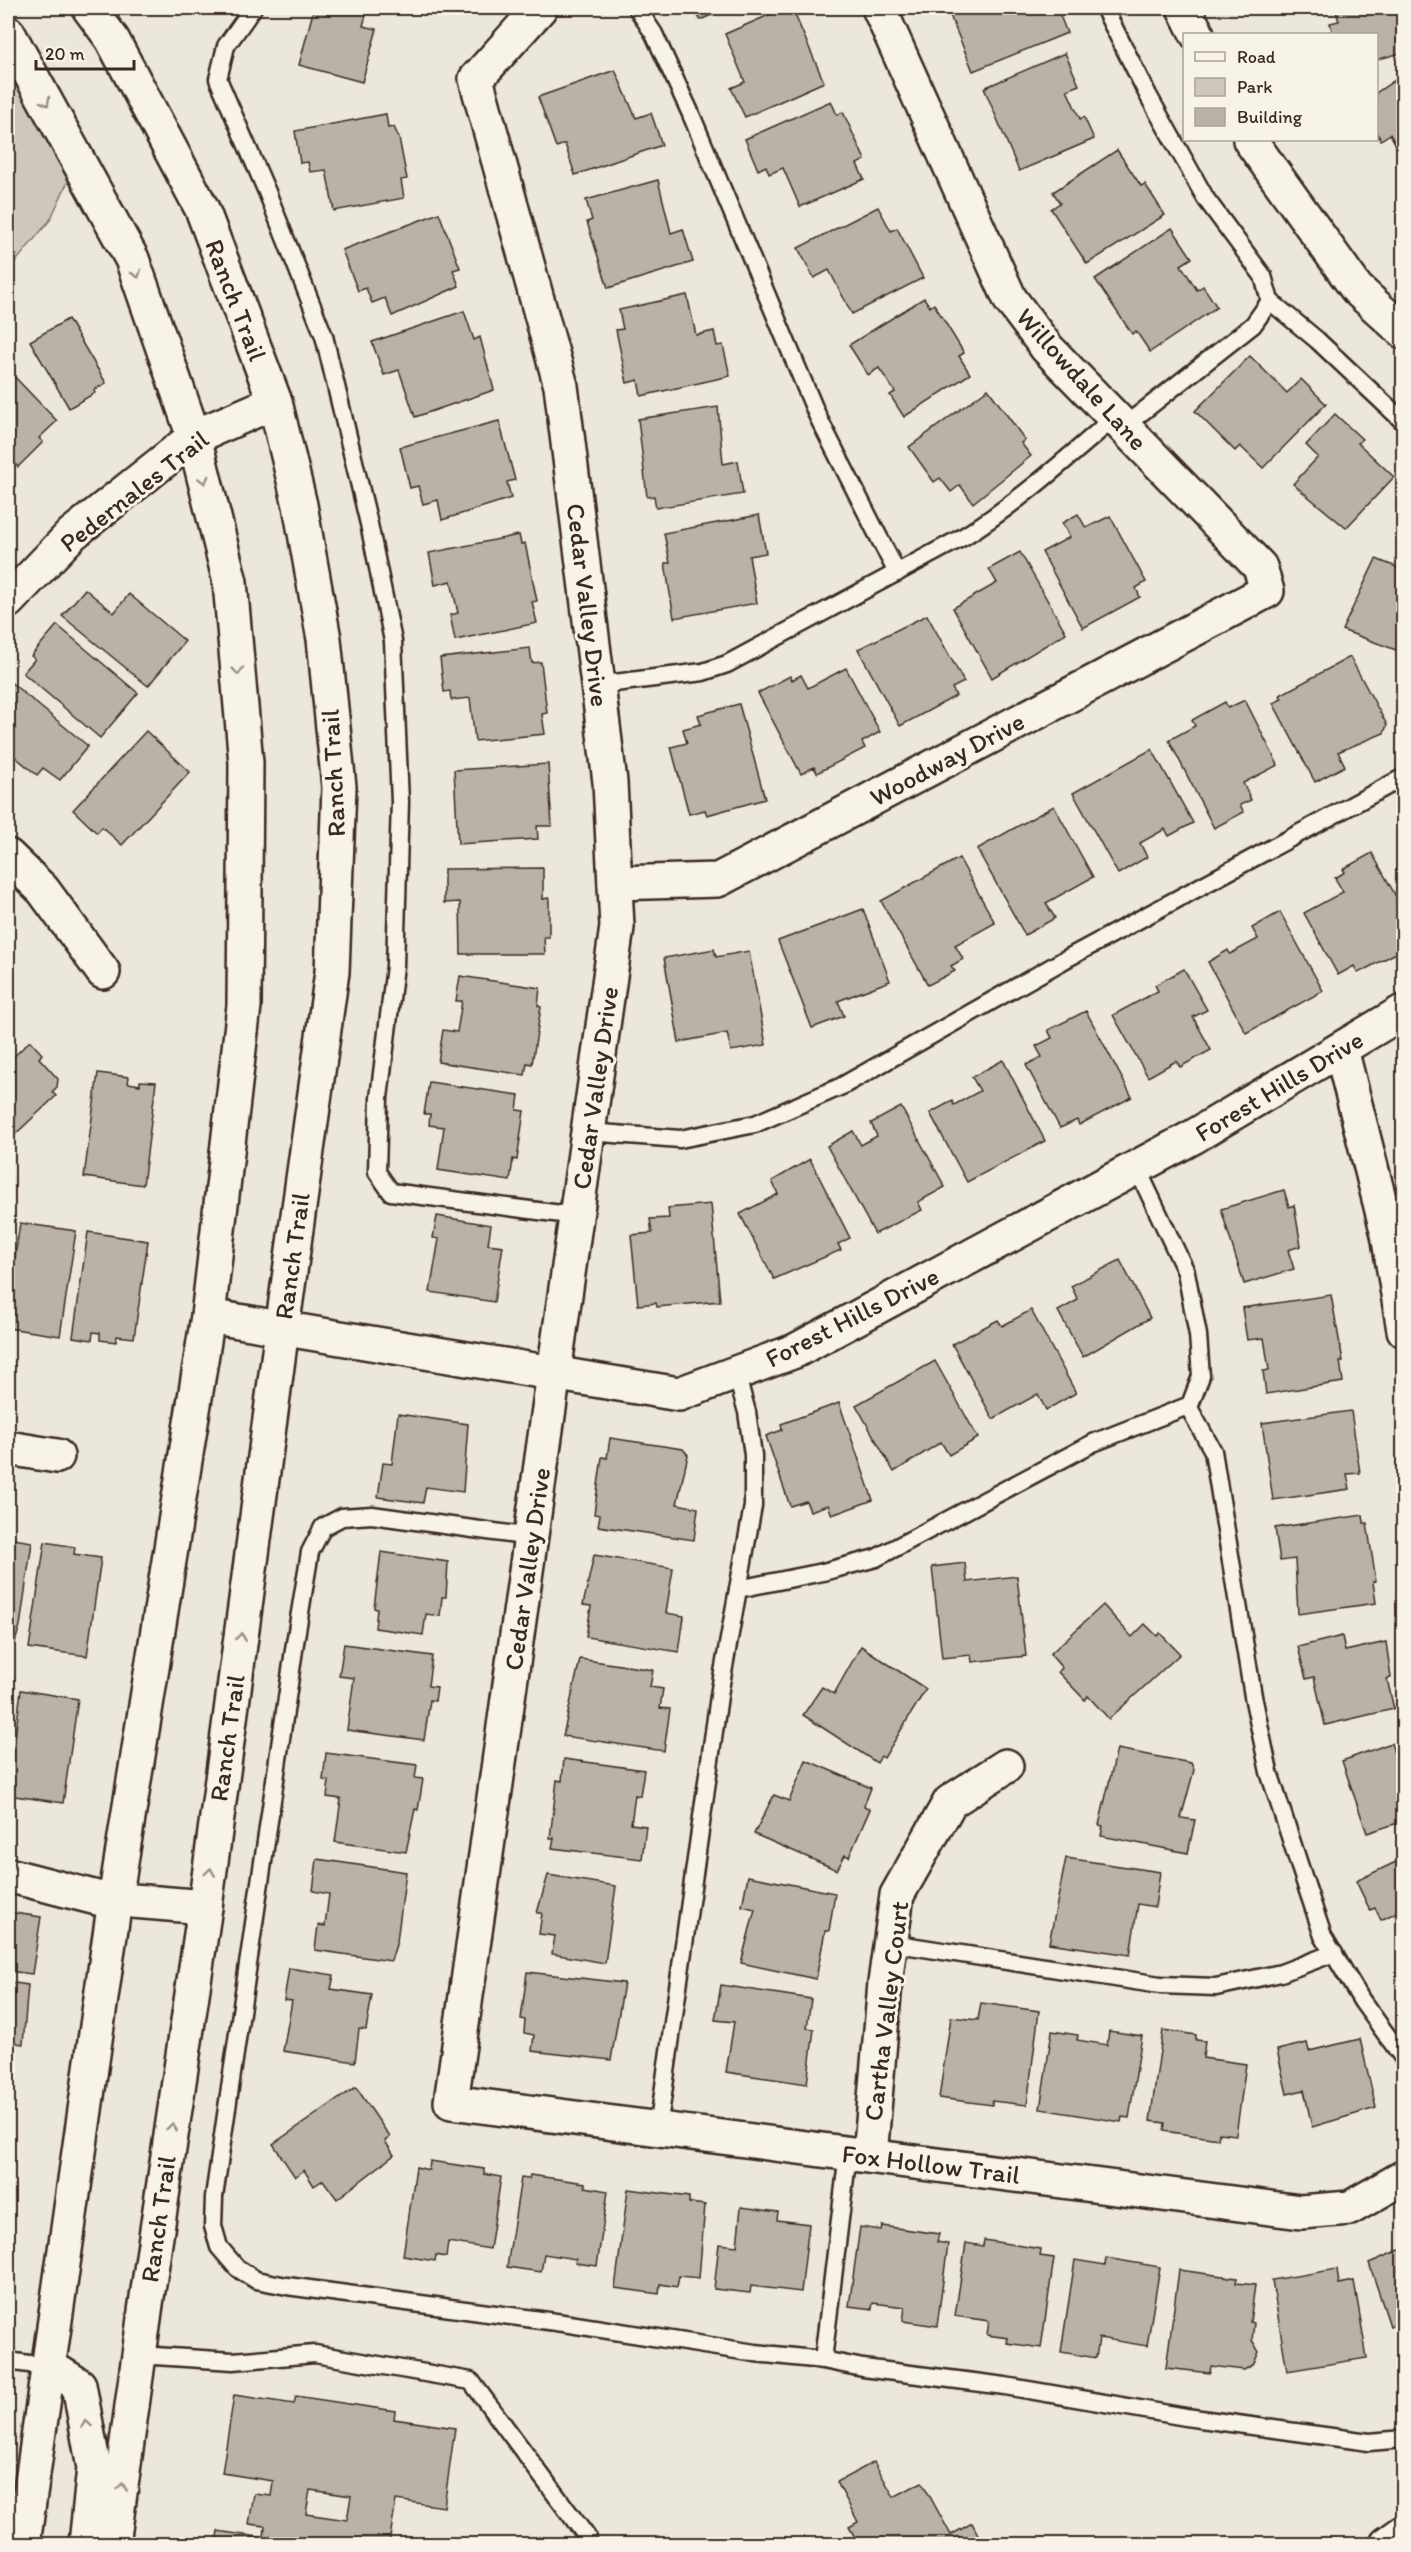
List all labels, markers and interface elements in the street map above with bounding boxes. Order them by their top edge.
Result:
scale bar [36,33,134,71]
legend [1183,33,1378,141]
text: 20 m [45,43,85,65]
text: Road [1237,46,1276,68]
text: Park [1237,76,1272,98]
one-way arrow [39,96,50,106]
text: Building [1237,106,1303,128]
street label: Ranch Trail [198,235,274,365]
one-way arrow [130,269,143,279]
street label: Willowdale Lane [1009,301,1155,457]
street label: Pedernales Trail [53,423,215,559]
one-way arrow [197,474,210,484]
street label: Cedar Valley Drive [560,501,616,709]
one-way arrow [231,667,244,676]
street label: Woodway Drive [864,705,1030,813]
street label: Ranch Trail [314,708,352,838]
street label: Cedar Valley Drive [565,984,625,1192]
street label: Forest Hills Drive [1189,1023,1369,1149]
street label: Ranch Trail [267,1190,317,1322]
street label: Forest Hills Drive [760,1260,944,1374]
street label: Cedar Valley Drive [497,1465,557,1673]
one-way arrow [234,1632,246,1642]
street label: Ranch Trail [202,1672,252,1804]
one-way arrow [203,1867,215,1876]
street label: Cartha Valley Court [857,1899,915,2123]
one-way arrow [166,2122,178,2132]
street label: Fox Hollow Trail [840,2137,1022,2191]
street label: Ranch Trail [133,2153,183,2285]
one-way arrow [80,2419,93,2429]
one-way arrow [115,2482,127,2491]

